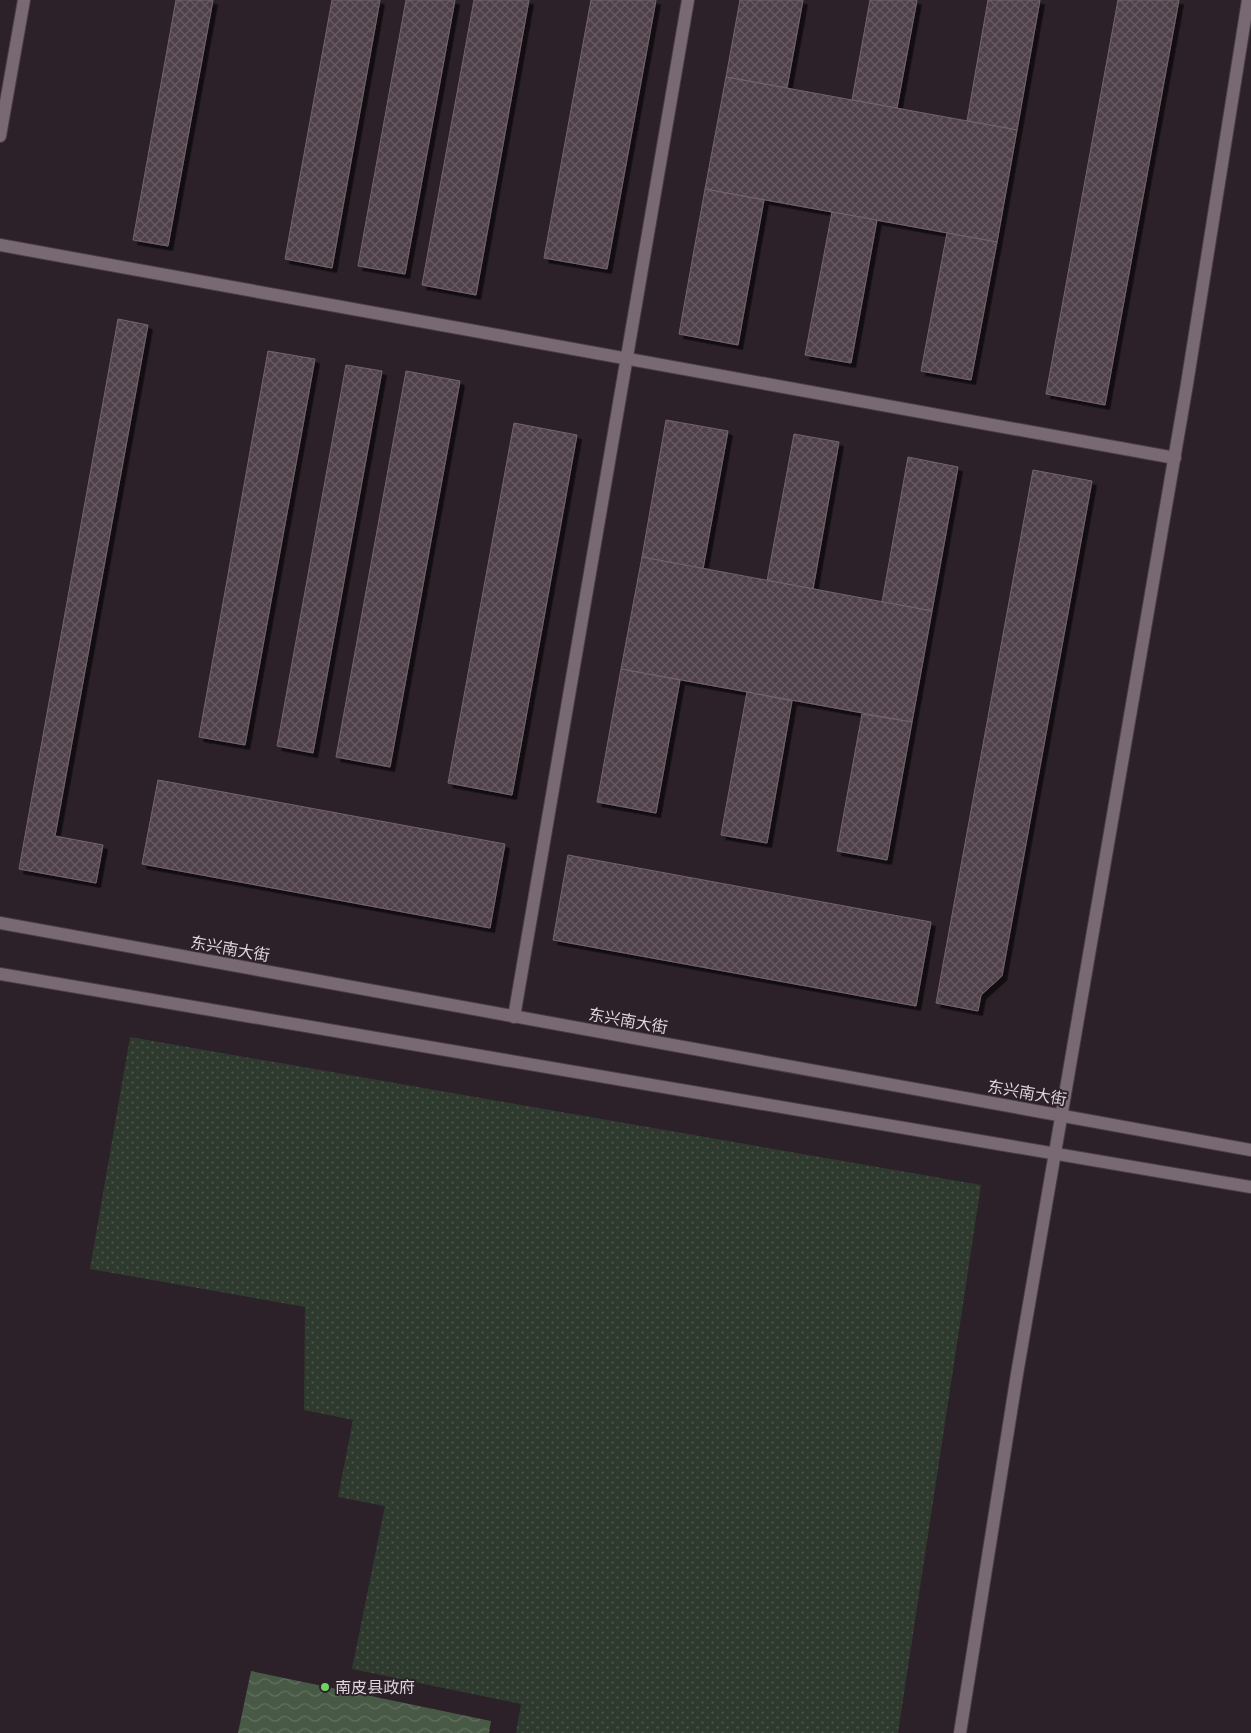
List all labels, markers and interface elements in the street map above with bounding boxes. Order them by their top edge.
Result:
street label: 东兴南大街 [189,933,271,965]
street label: 东兴南大街 [587,1005,669,1037]
street label: 东兴南大街 [986,1077,1068,1109]
place label: 南皮县政府 [335,1678,415,1697]
marker: 南皮县政府 [319,1681,331,1693]

